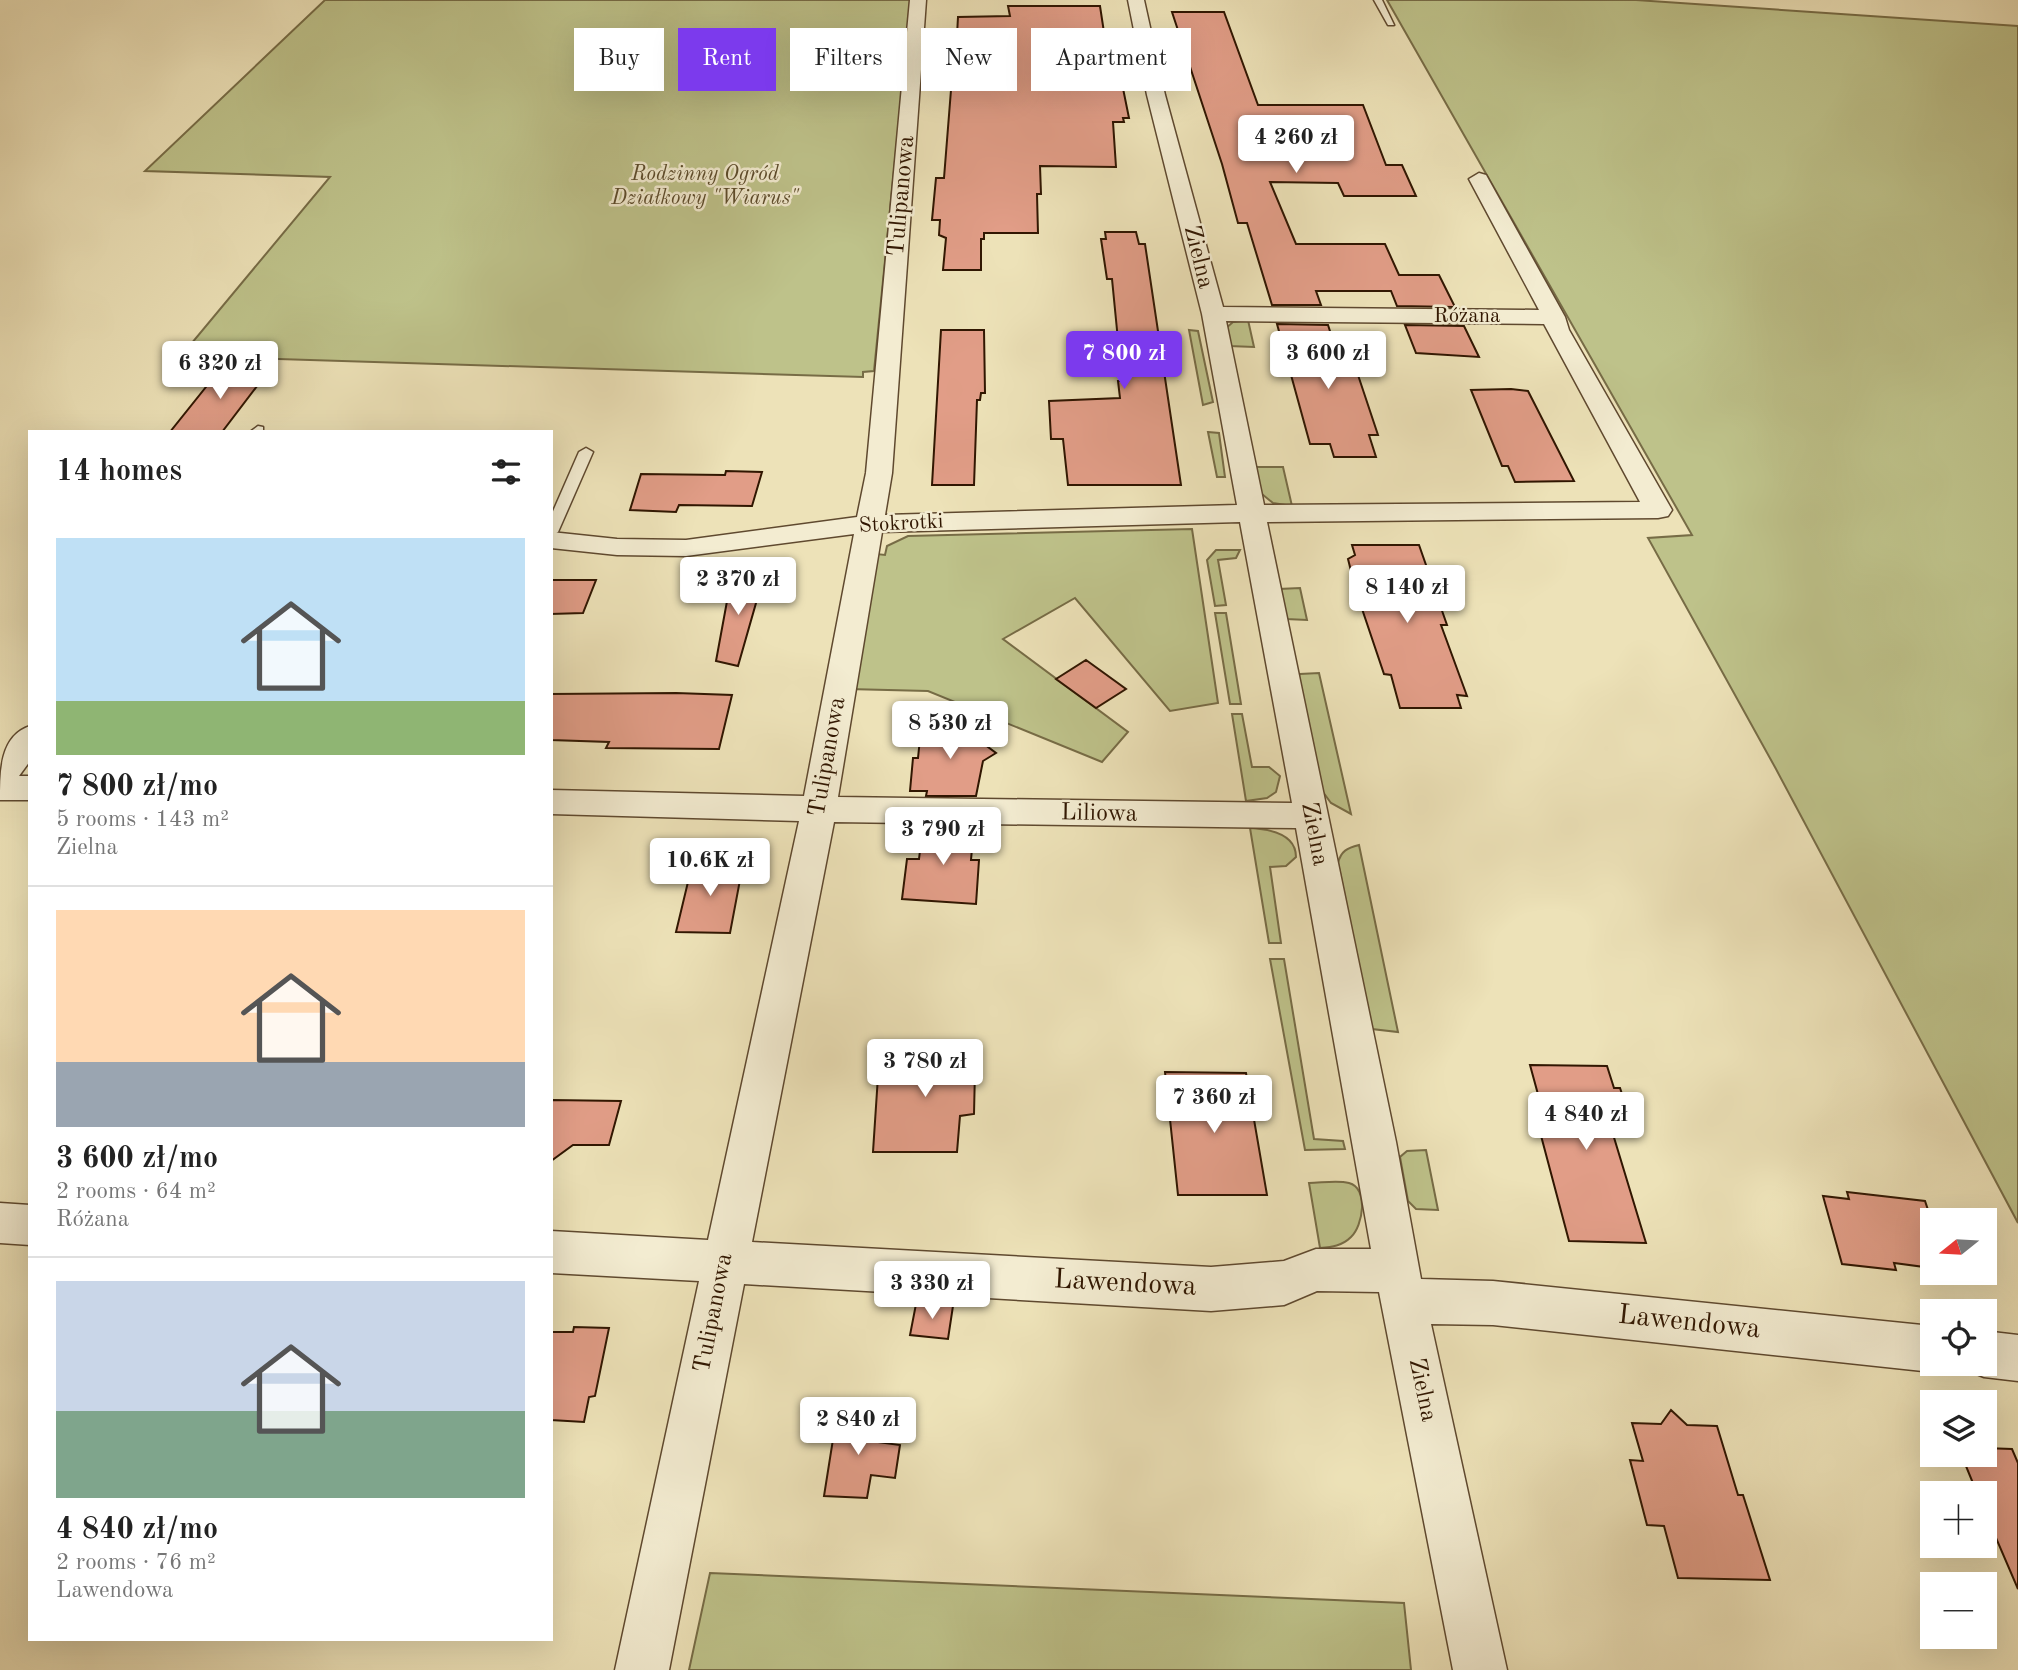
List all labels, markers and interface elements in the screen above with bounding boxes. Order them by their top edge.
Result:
chip: Buy [574,28,664,91]
chip: Rent [678,28,776,91]
chip: Filters [790,28,907,91]
chip: New [921,28,1017,91]
chip: Apartment [1031,28,1191,91]
pin: 4 260 zł [1224,116,1368,175]
text: 4 260 zł [1254,126,1338,149]
street label: Tulipanowa [885,134,919,258]
park label: Rodzinny Ogród Działkowy "Wiarus" [610,164,800,209]
street label: Zielna [1179,223,1217,291]
street label: Różana [1434,306,1500,327]
pin: 7 800 zł [1052,332,1196,391]
pin: 3 600 zł [1256,332,1400,391]
pin: 6 320 zł [148,342,292,401]
text: 7 800 zł [1082,342,1166,365]
text: 3 600 zł [1286,342,1370,365]
text: 6 320 zł [178,352,262,375]
icon: filters [487,453,525,491]
text: 14 homes [56,457,182,487]
street label: Stokrotki [858,511,944,537]
pin: 2 370 zł [666,558,810,617]
pin: 8 140 zł [1335,566,1479,625]
text: 2 370 zł [696,568,780,591]
text: 8 140 zł [1365,576,1449,599]
icon: home [228,583,354,709]
street label: Tulipanowa [806,695,850,819]
pin: 8 530 zł [878,702,1022,761]
text: 8 530 zł [908,712,992,735]
text: 7 800 zł/mo [56,772,218,802]
street label: Zielna [1296,800,1332,868]
street label: Liliowa [1060,801,1138,827]
text: 5 rooms · 143 m² [56,808,229,831]
pin: 3 790 zł [871,808,1015,867]
text: 3 790 zł [901,818,985,841]
text: Zielna [56,836,118,859]
pin: 10.6K zł [638,838,782,898]
text: 10.6K zł [666,849,754,872]
icon: home [228,955,354,1081]
pin: 3 780 zł [853,1040,997,1099]
text: 3 780 zł [883,1050,967,1073]
pin: 7 360 zł [1142,1076,1286,1135]
text: 7 360 zł [1172,1086,1256,1109]
pin: 4 840 zł [1514,1092,1658,1152]
text: 4 840 zł [1544,1103,1628,1126]
text: 3 600 zł/mo [56,1144,218,1174]
text: 2 rooms · 64 m² [56,1180,216,1203]
text: Różana [56,1208,129,1231]
north arrow [1920,1208,1997,1284]
map controls [1920,1208,1997,1649]
street label: Tulipanowa [691,1251,737,1375]
pin: 3 330 zł [860,1262,1004,1321]
street label: Lawendowa [1053,1266,1197,1302]
text: 3 330 zł [890,1272,974,1295]
button: locate [1920,1299,1997,1376]
street label: Lawendowa [1616,1302,1762,1344]
icon: home [228,1326,354,1452]
street label: Zielna [1404,1356,1440,1424]
button: layers [1920,1390,1997,1467]
pin: 2 840 zł [786,1398,930,1457]
text: 2 840 zł [816,1408,900,1431]
button: + [1920,1481,1997,1558]
text: 4 840 zł/mo [56,1515,218,1545]
text: 2 rooms · 76 m² [56,1551,216,1574]
button: − [1920,1572,1997,1649]
text: Lawendowa [56,1579,173,1602]

